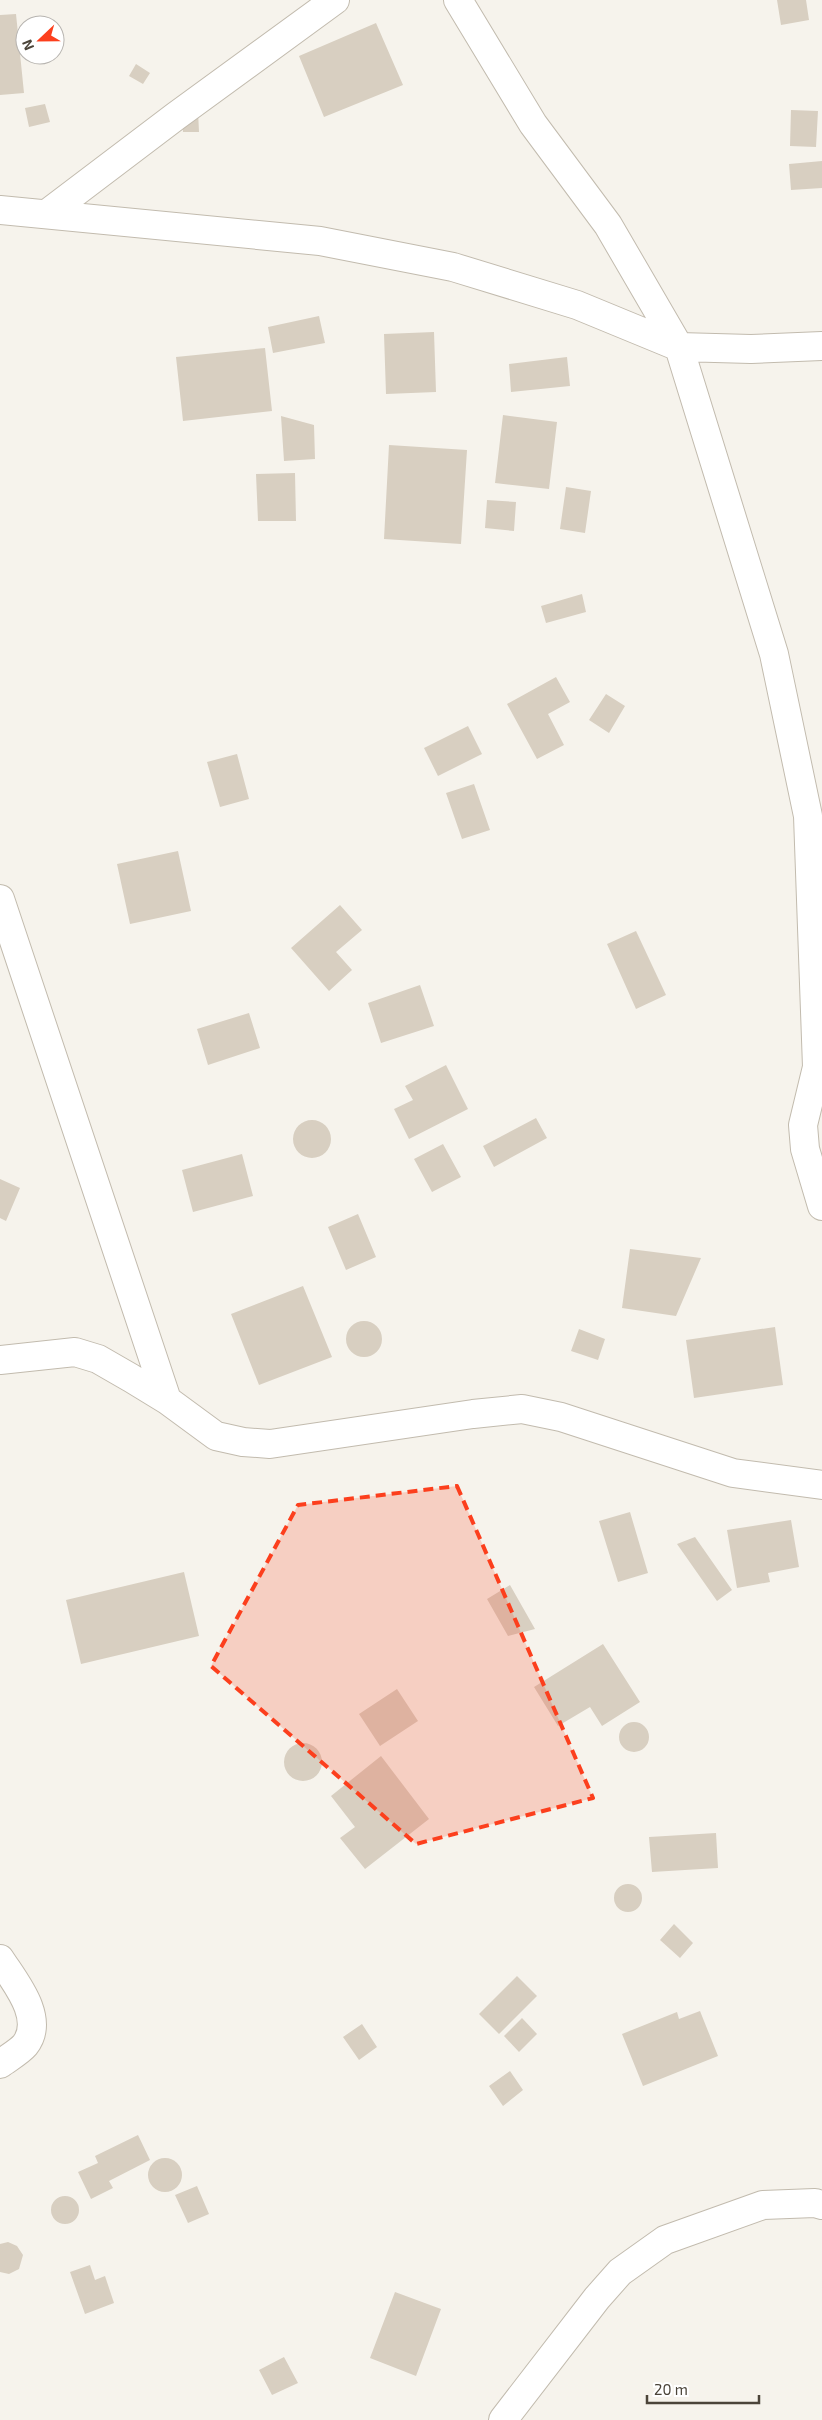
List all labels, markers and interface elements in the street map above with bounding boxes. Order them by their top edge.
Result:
north arrow [15,15,65,65]
text: N [18,37,37,53]
scale bar [647,2372,760,2404]
text: 20 m [654,2380,688,2398]

